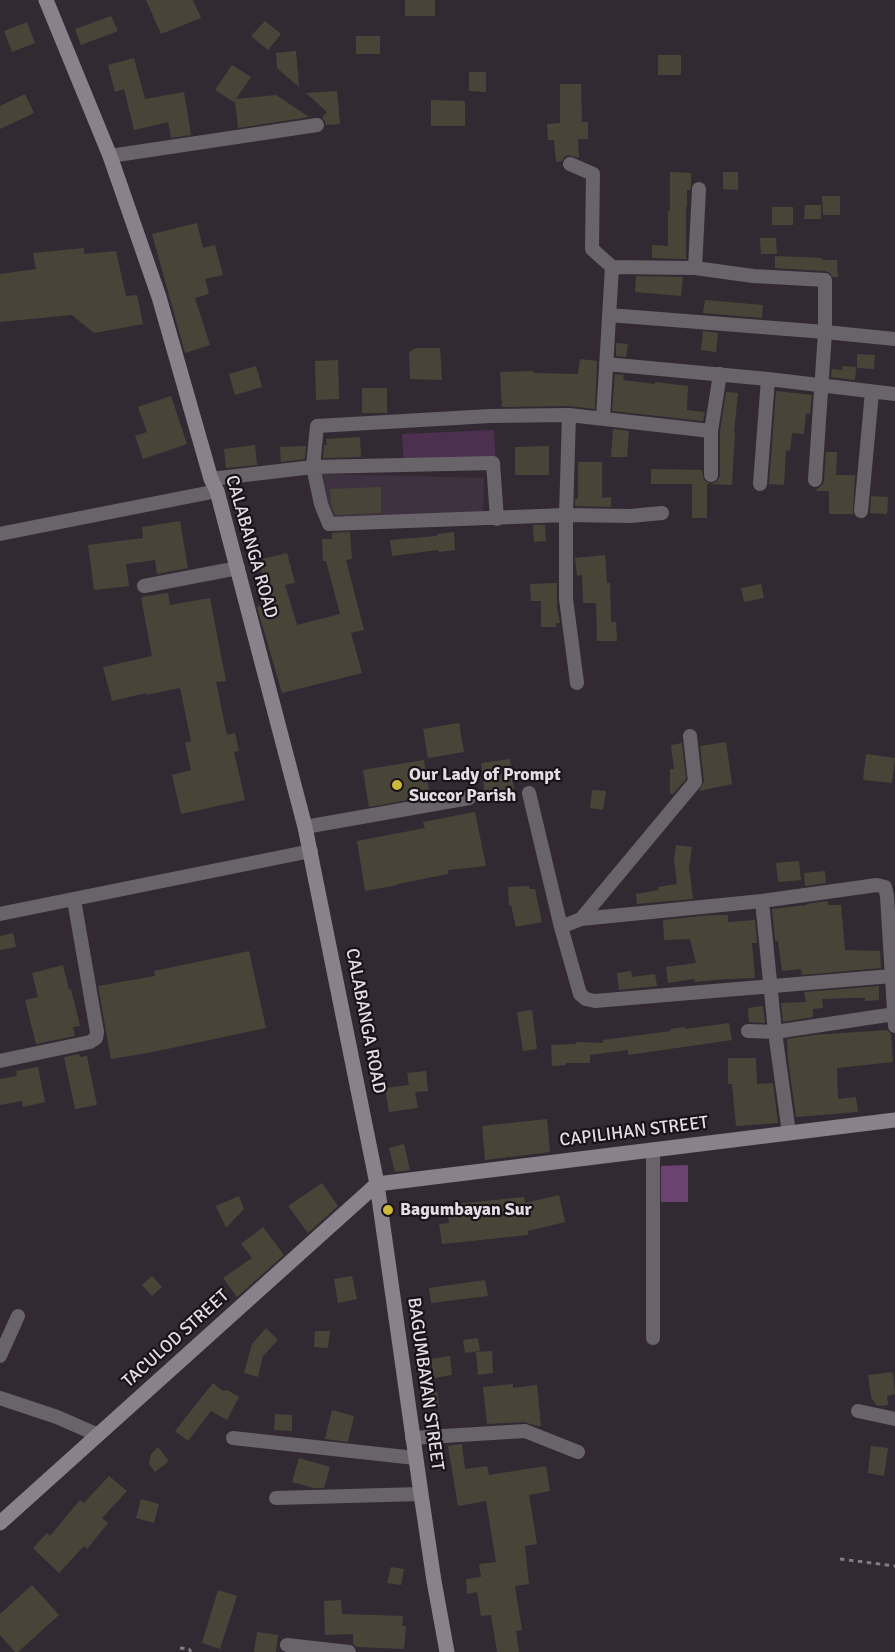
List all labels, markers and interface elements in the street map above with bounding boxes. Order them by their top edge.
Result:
street label: CALABANGA ROAD [220,473,282,621]
place label: Our Lady of Prompt Succor Parish [409,764,561,806]
marker: Our Lady of Prompt Succor Parish [390,778,404,792]
street label: CALABANGA ROAD [340,947,390,1095]
street label: CAPILIHAN STREET [558,1112,710,1152]
place label: Bagumbayan Sur [400,1199,532,1221]
marker: Bagumbayan Sur [381,1203,395,1217]
street label: TACULOD STREET [118,1285,234,1393]
street label: BAGUMBAYAN STREET [402,1296,448,1472]

